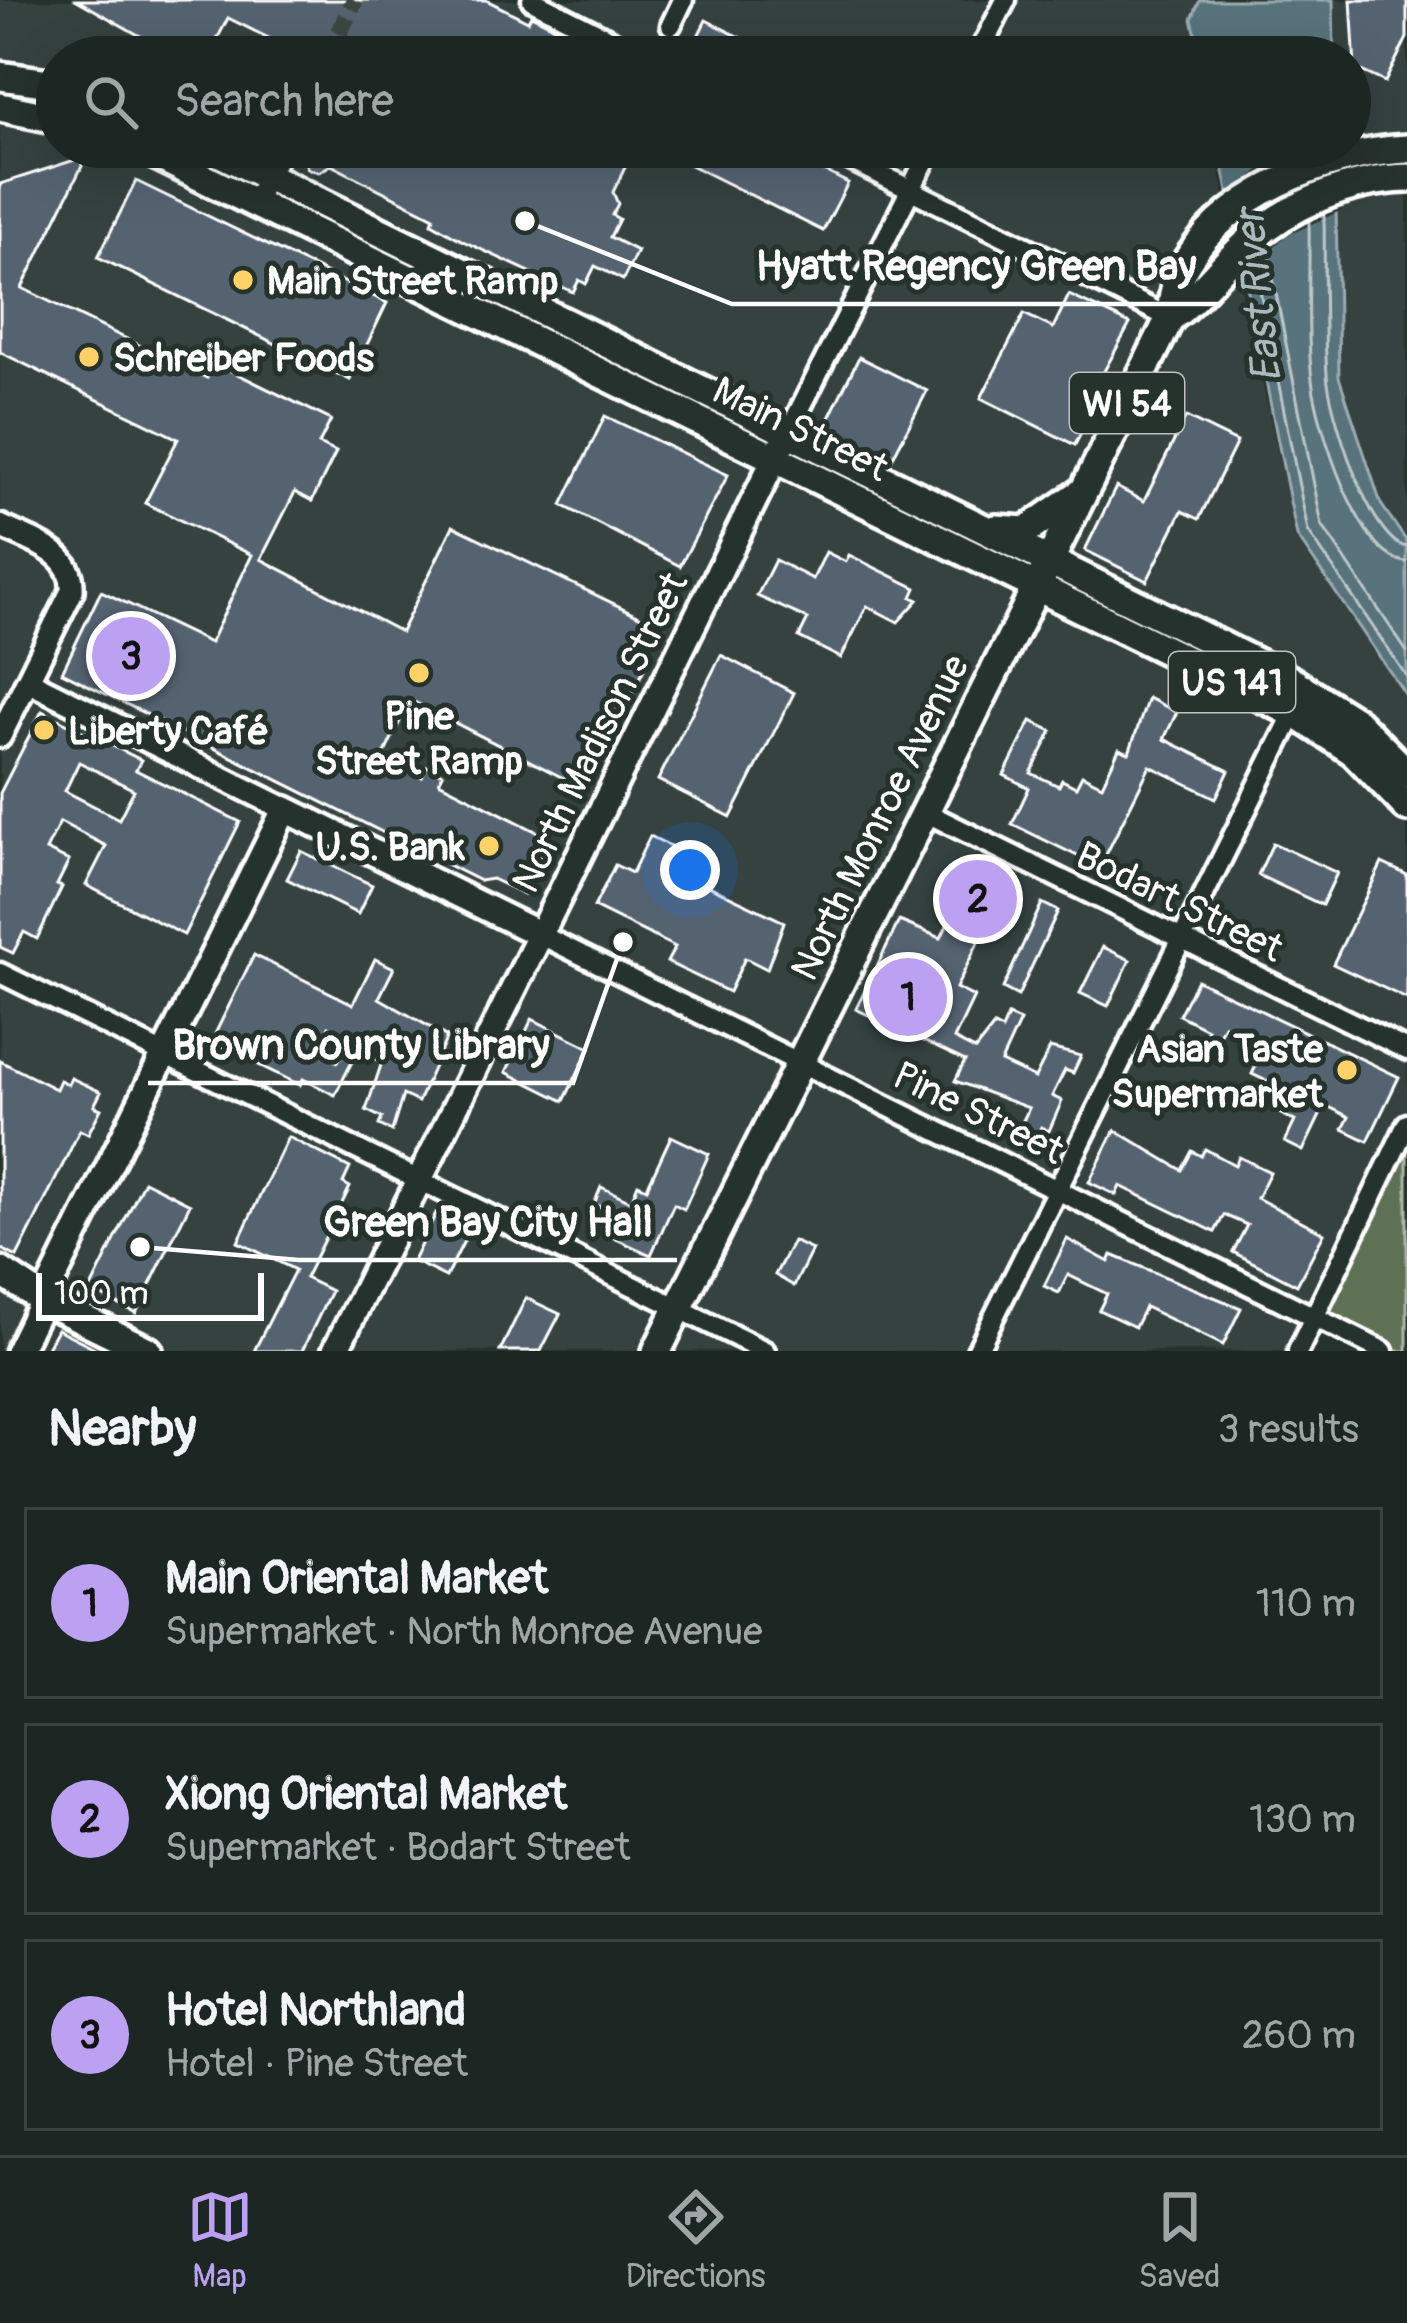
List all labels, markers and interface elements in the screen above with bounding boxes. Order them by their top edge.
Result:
search box [36,36,1371,168]
icon: search [78,69,144,135]
text: Search here [174,74,394,130]
water label: East River [1224,202,1294,385]
callout: Hyatt Regency Green Bay [732,226,1220,304]
text: Hyatt Regency Green Bay [756,241,1196,293]
place label: Main Street Ramp [267,257,558,306]
marker: Main Street Ramp [230,267,256,293]
place label: Schreiber Foods [113,334,374,383]
marker: Schreiber Foods [76,344,102,370]
street label: Main Street [705,366,896,493]
road number: WI 54 [1070,373,1184,433]
street label: North Madison Street [502,564,699,901]
pin: 3 [92,611,170,701]
street label: North Monroe Avenue [780,647,980,988]
road number: US 141 [1169,652,1295,712]
marker: Pine Street Ramp [406,660,432,686]
place label: Pine Street Ramp [315,692,523,786]
place label: Liberty Café [68,707,269,756]
marker: Liberty Café [31,717,57,743]
place label: U.S. Bank [315,823,466,872]
street label: Bodart Street [1068,831,1291,974]
marker: U.S. Bank [476,833,502,859]
your location [660,840,720,900]
pin: 2 [939,854,1017,944]
pin: 1 [869,952,947,1042]
callout: Brown County Library [148,1005,573,1083]
text: Brown County Library [172,1020,550,1072]
place label: Asian Taste Supermarket [1111,1025,1324,1119]
street label: Pine Street [885,1051,1072,1176]
marker: Asian Taste Supermarket [1334,1057,1360,1083]
callout: Green Bay City Hall [299,1182,677,1260]
text: Green Bay City Hall [323,1197,653,1249]
scale bar [36,1267,264,1320]
text: 100 m [54,1273,148,1314]
text: Nearby [48,1397,196,1461]
text: 3 results [1218,1405,1359,1454]
text: Main Oriental Market [165,1551,548,1607]
text: 1 [82,1579,98,1628]
text: 110 m [1256,1579,1356,1628]
text: Supermarket · North Monroe Avenue [165,1607,762,1656]
text: Xiong Oriental Market [165,1767,567,1823]
text: 2 [79,1795,101,1844]
text: 130 m [1249,1795,1356,1844]
text: Supermarket · Bodart Street [165,1823,631,1872]
text: Hotel Northland [165,1983,466,2039]
text: 3 [79,2011,101,2060]
text: 260 m [1242,2011,1356,2060]
text: Hotel · Pine Street [165,2039,468,2088]
tab: Map [187,2184,253,2297]
tab: Directions [626,2184,766,2297]
tab: Saved [1139,2184,1220,2297]

